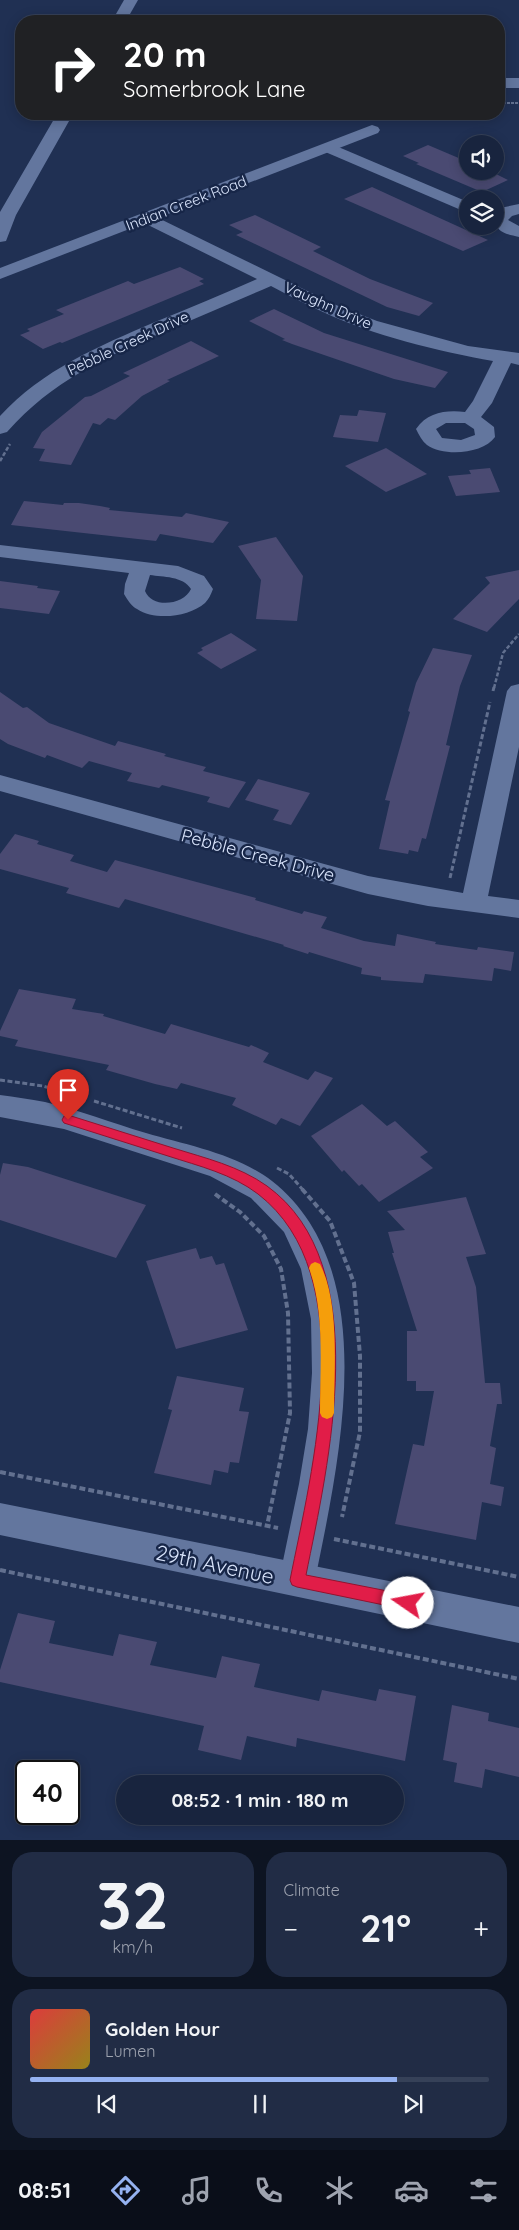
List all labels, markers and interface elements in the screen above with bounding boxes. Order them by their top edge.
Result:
text: 20 m [123,32,206,76]
icon: right [40,35,105,100]
text: Somerbrook Lane [123,75,305,103]
map controls [459,135,504,235]
button: sound [459,135,504,180]
street label: Indian Creek Road [123,171,249,235]
button: layers [459,190,504,235]
street label: Vaughn Drive [281,277,375,333]
street label: Pebble Creek Drive [64,307,192,379]
street label: Pebble Creek Drive [179,823,337,887]
pin [47,1069,89,1120]
icon: arrive [54,1076,82,1104]
street label: 29th Avenue [154,1539,276,1589]
position arrow [381,1576,433,1628]
speed limit sign: 40 [15,1760,80,1825]
text: 08:52 · 1 min · 180 m [171,1788,349,1812]
text: 32 [97,1864,169,1945]
text: Climate [284,1880,340,1900]
text: 21° [360,1904,411,1952]
text: − [284,1911,298,1946]
text: + [473,1911,489,1946]
text: km/h [112,1937,153,1957]
text: Golden Hour [105,2017,220,2041]
text: Lumen [105,2041,156,2061]
icon: previous [93,2090,121,2118]
icon: pause [246,2090,274,2118]
icon: next [399,2090,427,2118]
icon: directions [108,2173,143,2208]
icon: music [179,2173,214,2208]
icon: phone [251,2173,286,2208]
icon: climate [322,2173,357,2208]
icon: car [394,2173,429,2208]
icon: filters [466,2173,501,2208]
text: 08:51 [18,2176,71,2204]

